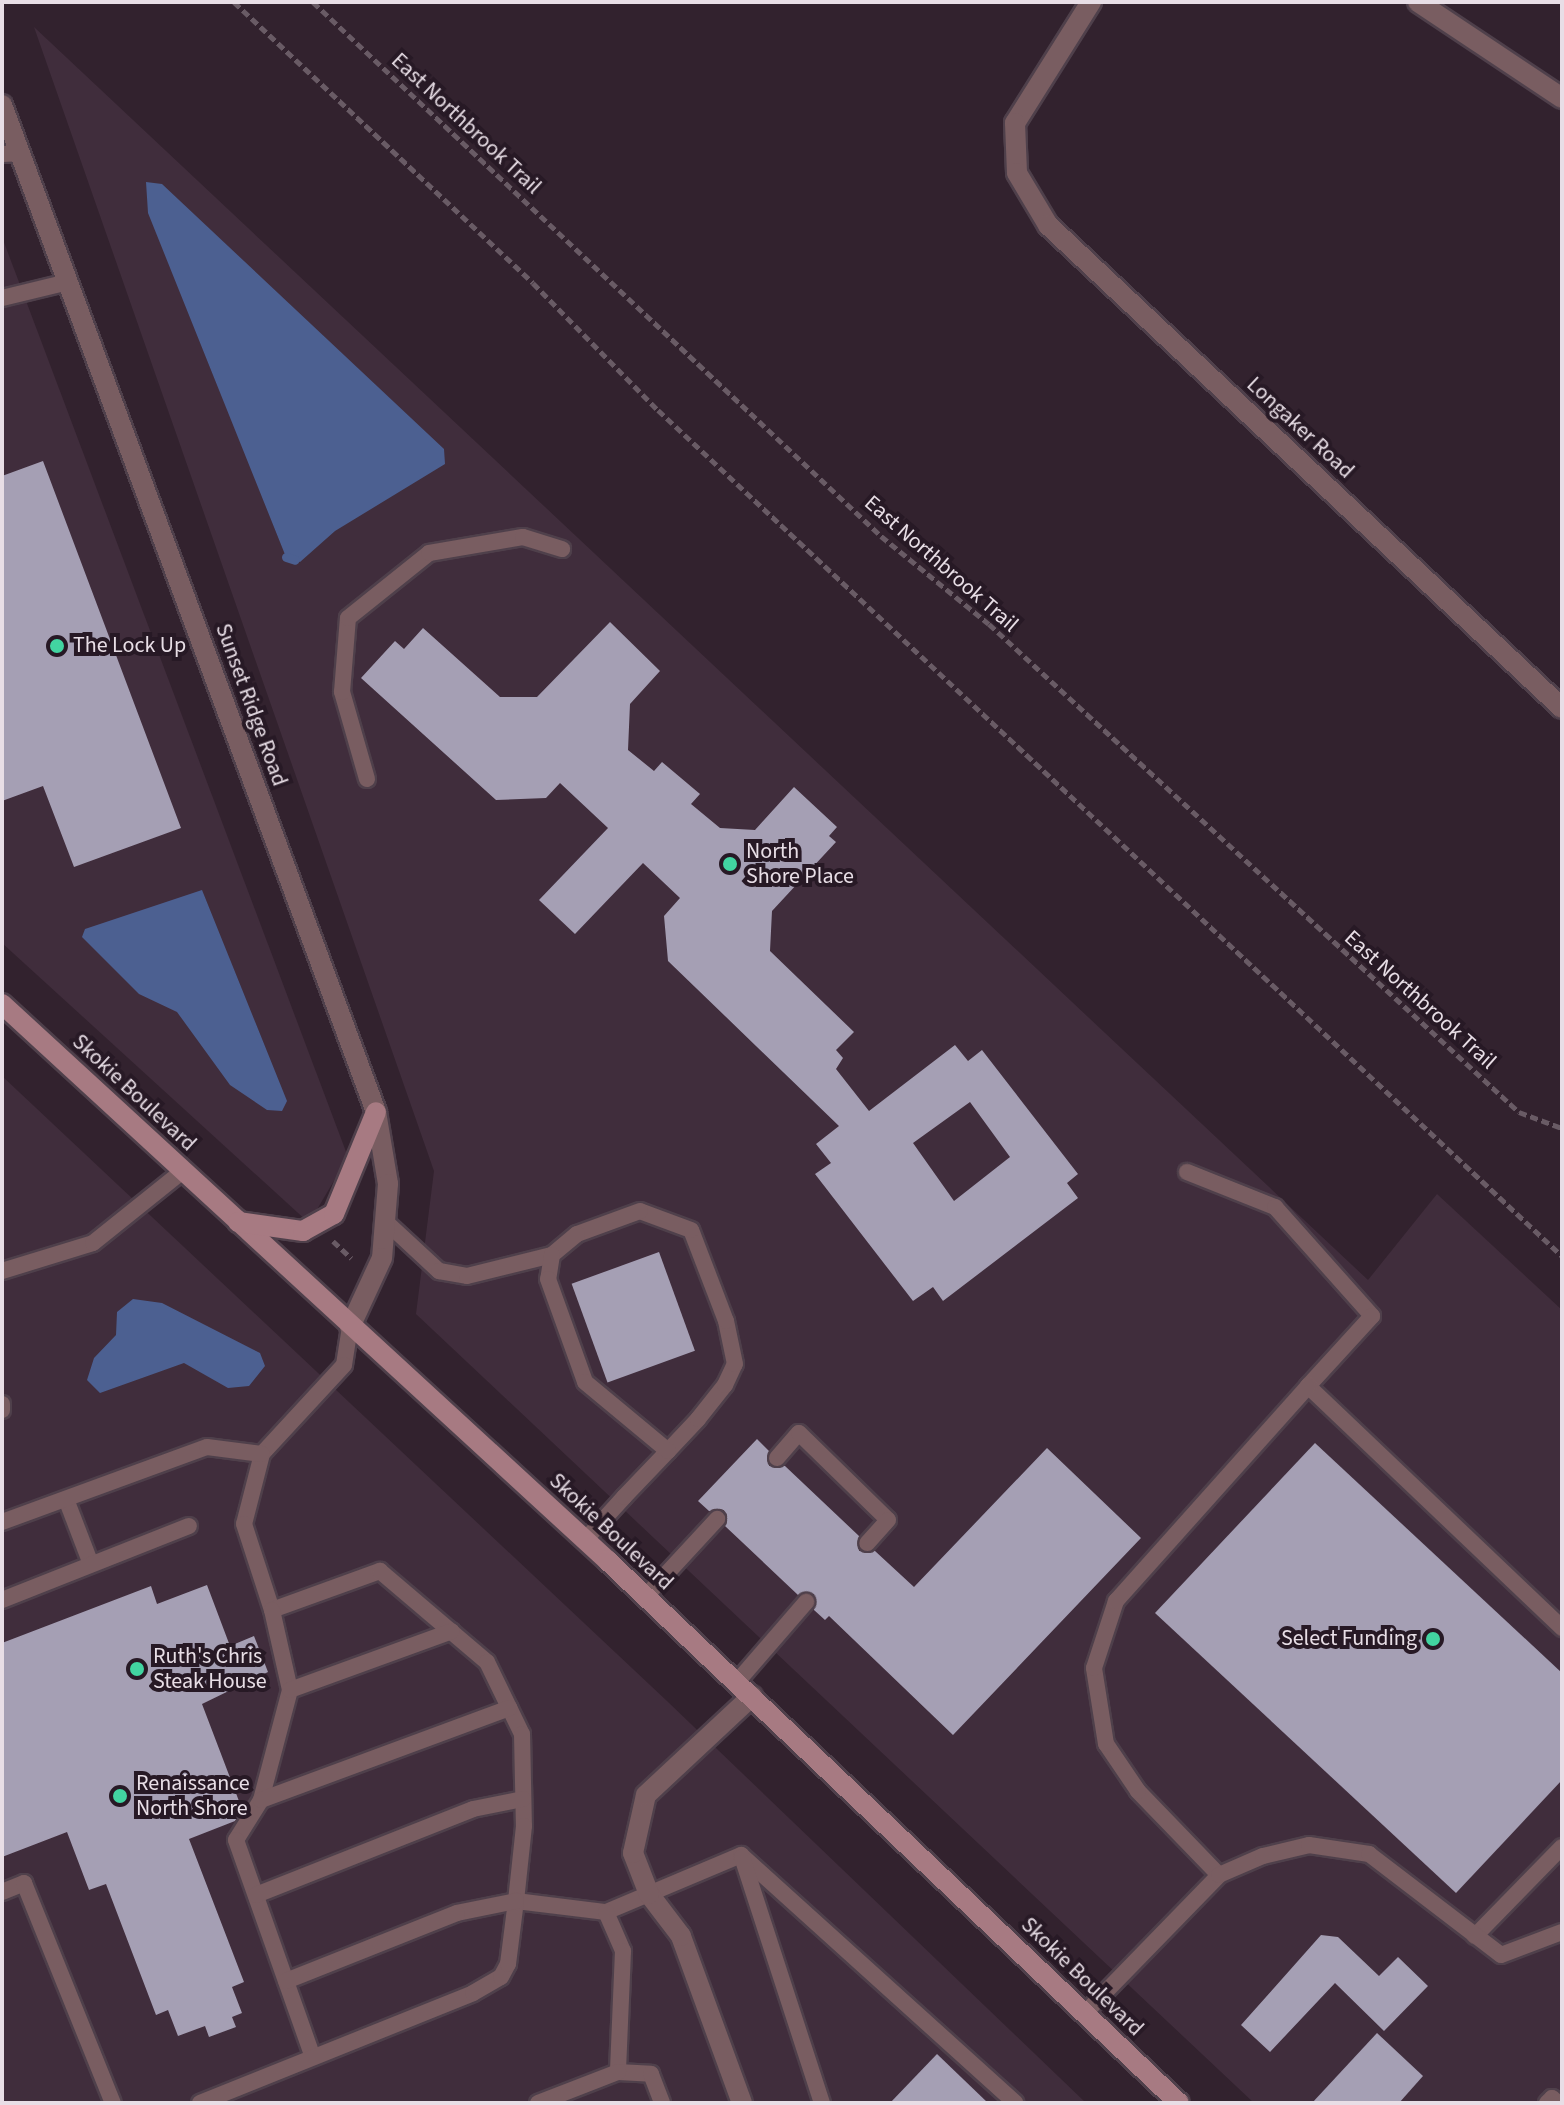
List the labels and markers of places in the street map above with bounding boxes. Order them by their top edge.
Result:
place label: The Lock Up [73,633,186,659]
marker: The Lock Up [48,637,66,655]
place label: North Shore Place [746,838,854,890]
marker: North Shore Place [721,855,739,873]
place label: Select Funding [1281,1626,1417,1652]
marker: Select Funding [1424,1630,1442,1648]
place label: Ruth's Chris Steak House [153,1643,267,1694]
marker: Ruth's Chris Steak House [128,1660,146,1678]
place label: Renaissance North Shore [136,1770,250,1822]
marker: Renaissance North Shore [111,1787,129,1805]

